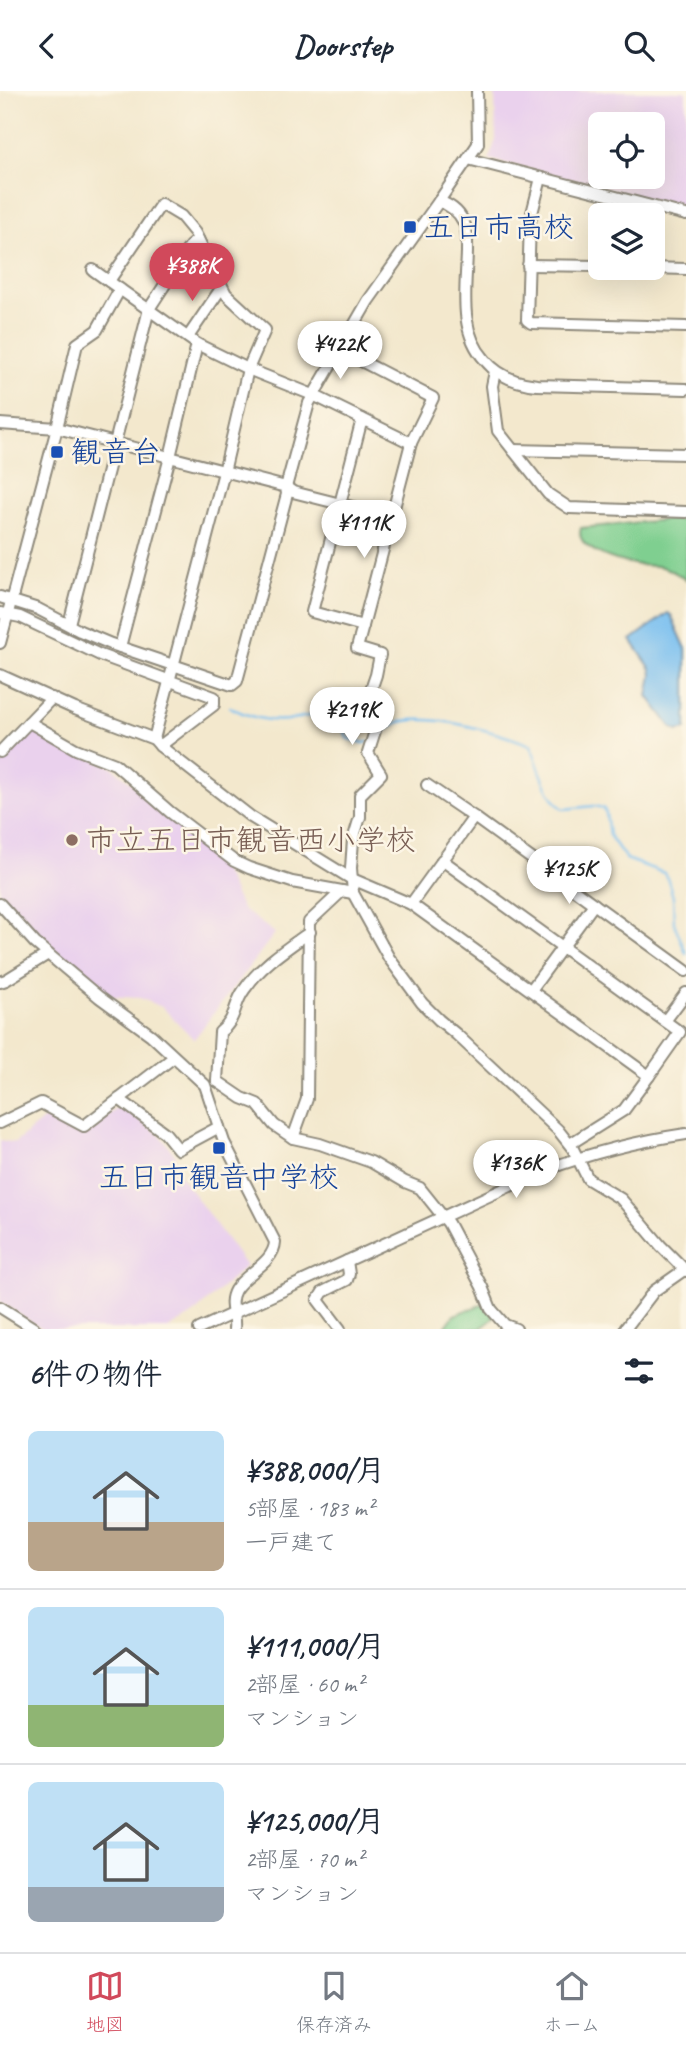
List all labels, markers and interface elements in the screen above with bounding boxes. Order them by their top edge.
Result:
text: Doorstep [294,25,392,66]
icon: back [28,27,66,65]
icon: search [620,27,658,65]
map controls [588,112,665,280]
button: locate [588,112,665,189]
button: layers [588,203,665,280]
place label: 五日市高校 [424,208,574,246]
marker: 五日市高校 [402,219,418,235]
pin: ¥388K [143,243,241,303]
text: ¥388K [165,251,219,280]
pin: ¥422K [291,321,389,381]
text: ¥422K [313,329,367,358]
place label: 観音台 [71,433,161,471]
marker: 観音台 [49,444,65,460]
pin: ¥111K [315,501,413,560]
text: ¥111K [337,508,391,537]
pin: ¥219K [303,687,401,747]
text: ¥219K [326,695,378,724]
place label: 市立五日市観音西小学校 [86,821,416,859]
marker: 市立五日市観音西小学校 [64,832,80,848]
pin: ¥125K [520,847,618,906]
text: ¥125K [543,854,595,883]
marker: 五日市観音中学校 [211,1140,227,1156]
pin: ¥136K [467,1141,565,1200]
text: ¥136K [489,1148,543,1177]
place label: 五日市観音中学校 [99,1158,339,1196]
icon: filters [620,1352,658,1390]
text: 6件の物件 [28,1355,162,1393]
text: ¥388,000/月 [245,1451,385,1489]
icon: home [84,1459,168,1543]
text: 5部屋 · 183 m² [245,1494,374,1523]
text: 一戸建て [245,1528,337,1557]
text: ¥111,000/月 [245,1627,385,1665]
icon: home [84,1635,168,1719]
text: 2部屋 · 60 m² [245,1670,363,1699]
text: マンション [245,1704,359,1733]
text: ¥125,000/月 [245,1802,385,1840]
icon: home [84,1810,168,1894]
text: 2部屋 · 70 m² [245,1845,363,1874]
text: マンション [245,1879,359,1908]
tab: 地図 [86,1967,124,2037]
tab: 保存済み [296,1967,372,2037]
tab: ホーム [544,1967,600,2037]

